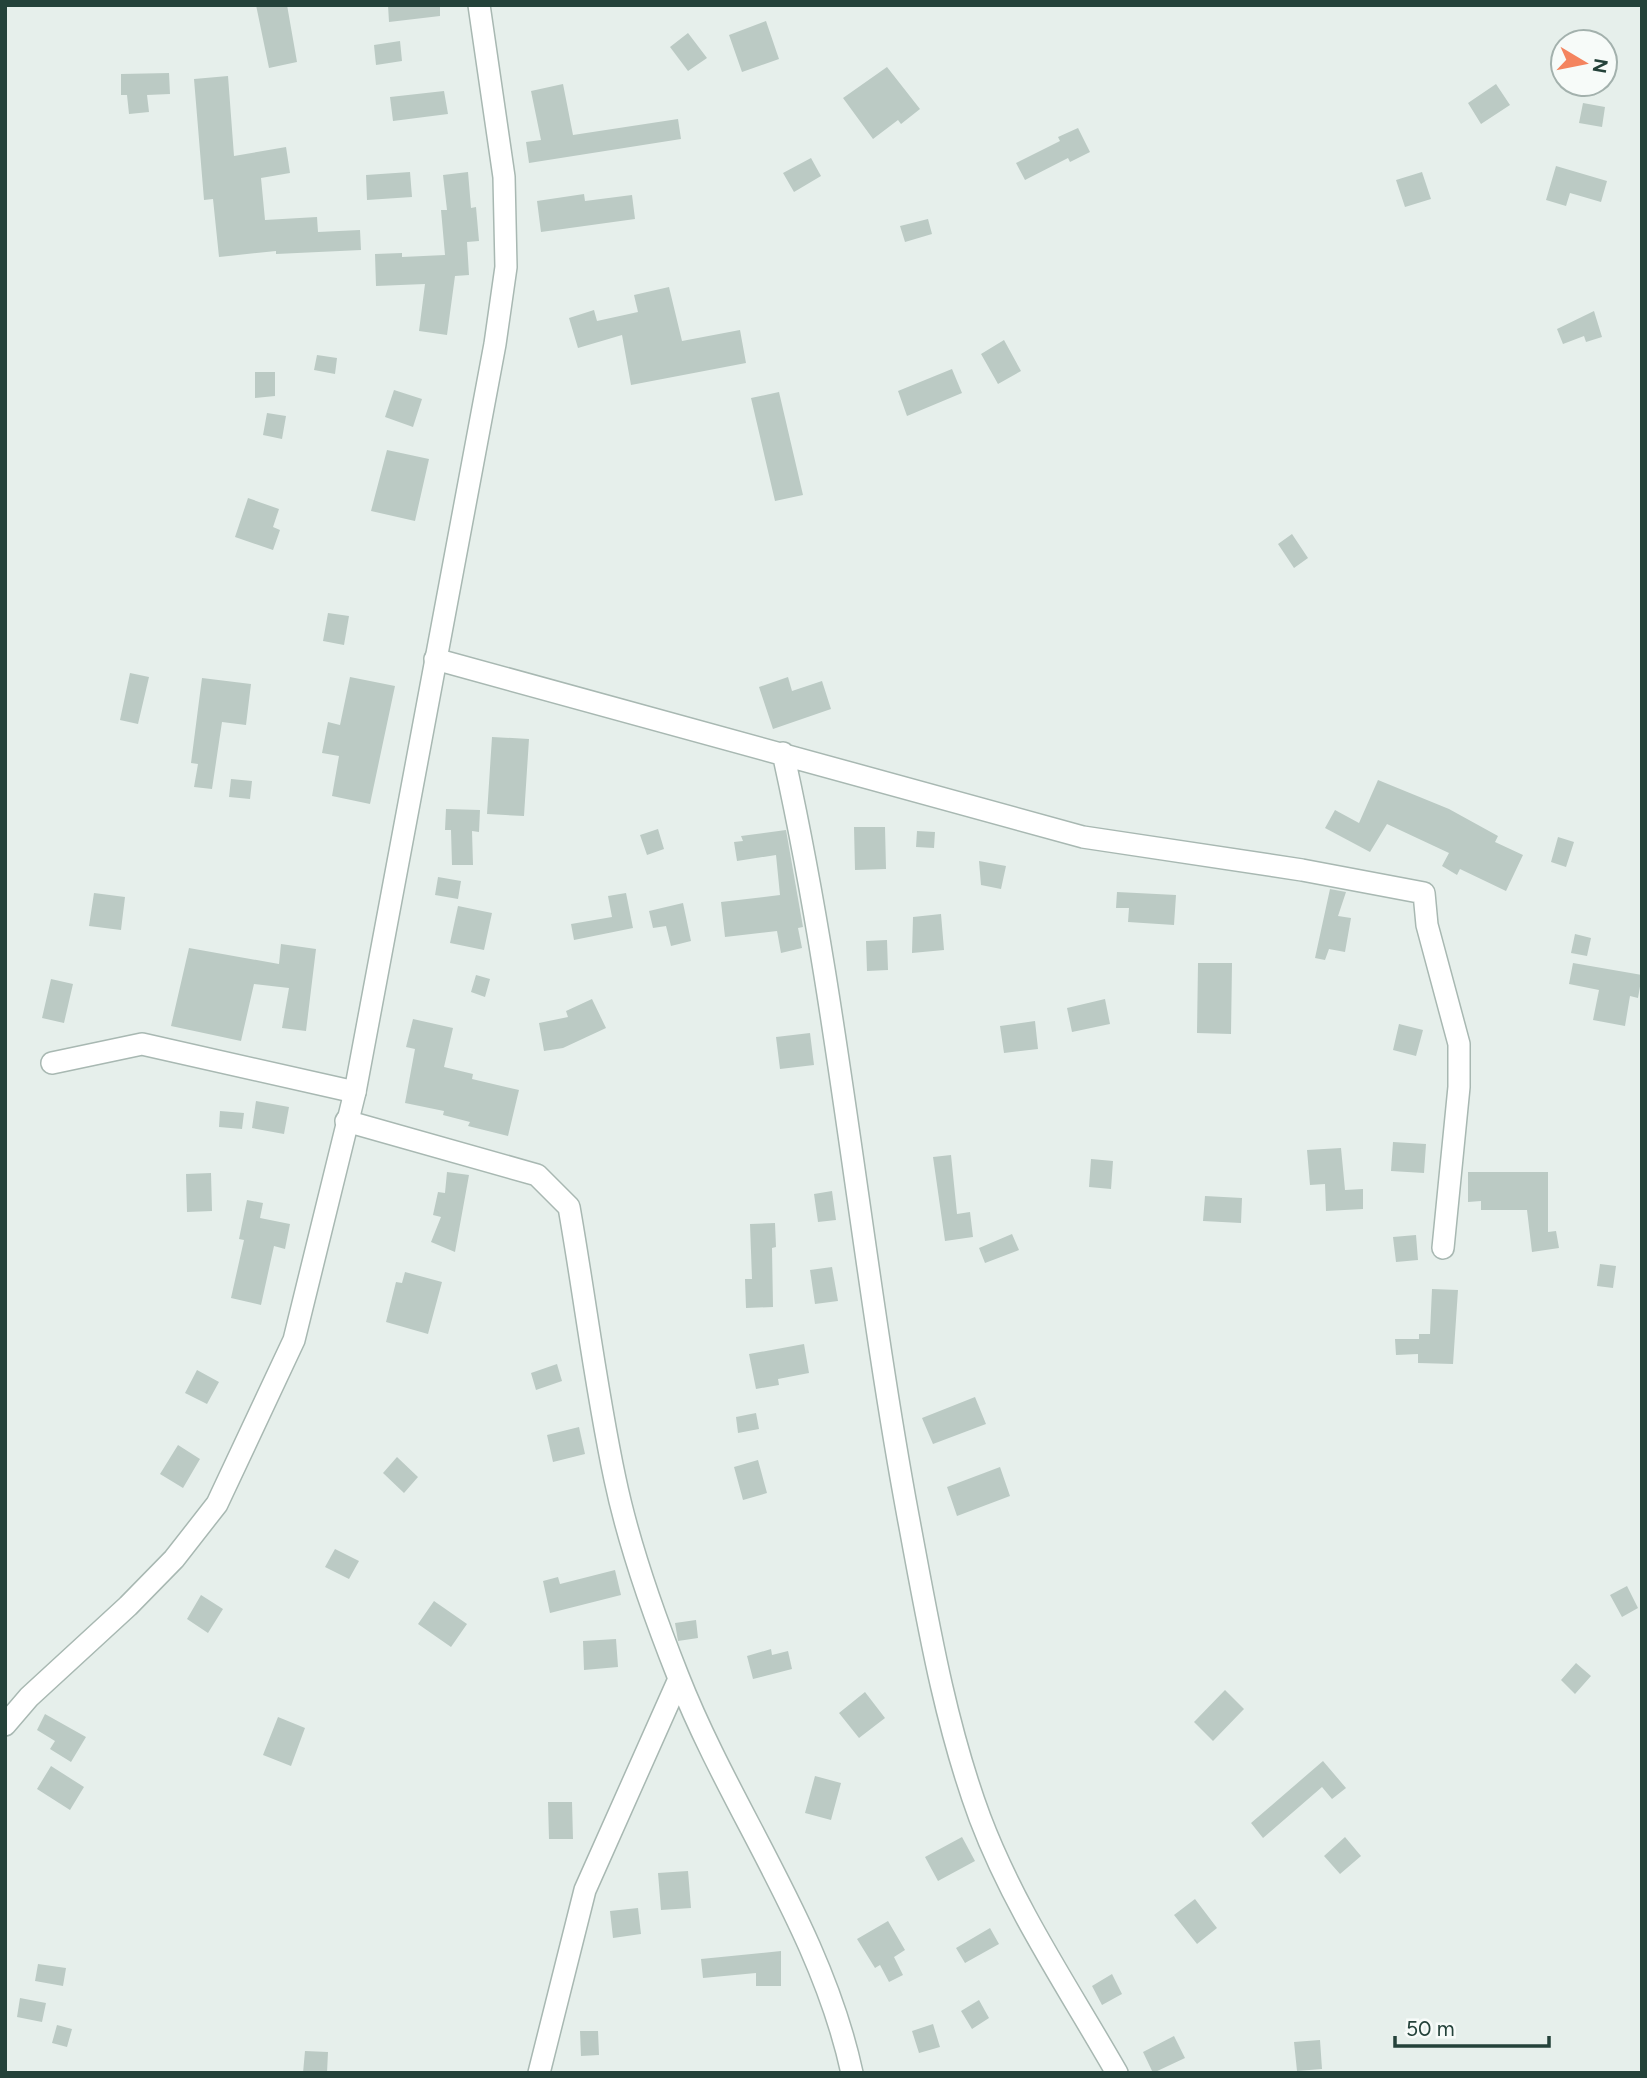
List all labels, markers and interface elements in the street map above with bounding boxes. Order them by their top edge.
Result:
north arrow [1549,28,1619,98]
text: N [1588,57,1613,75]
scale bar [1395,2004,1549,2048]
text: 50 m [1406,2016,1455,2041]

